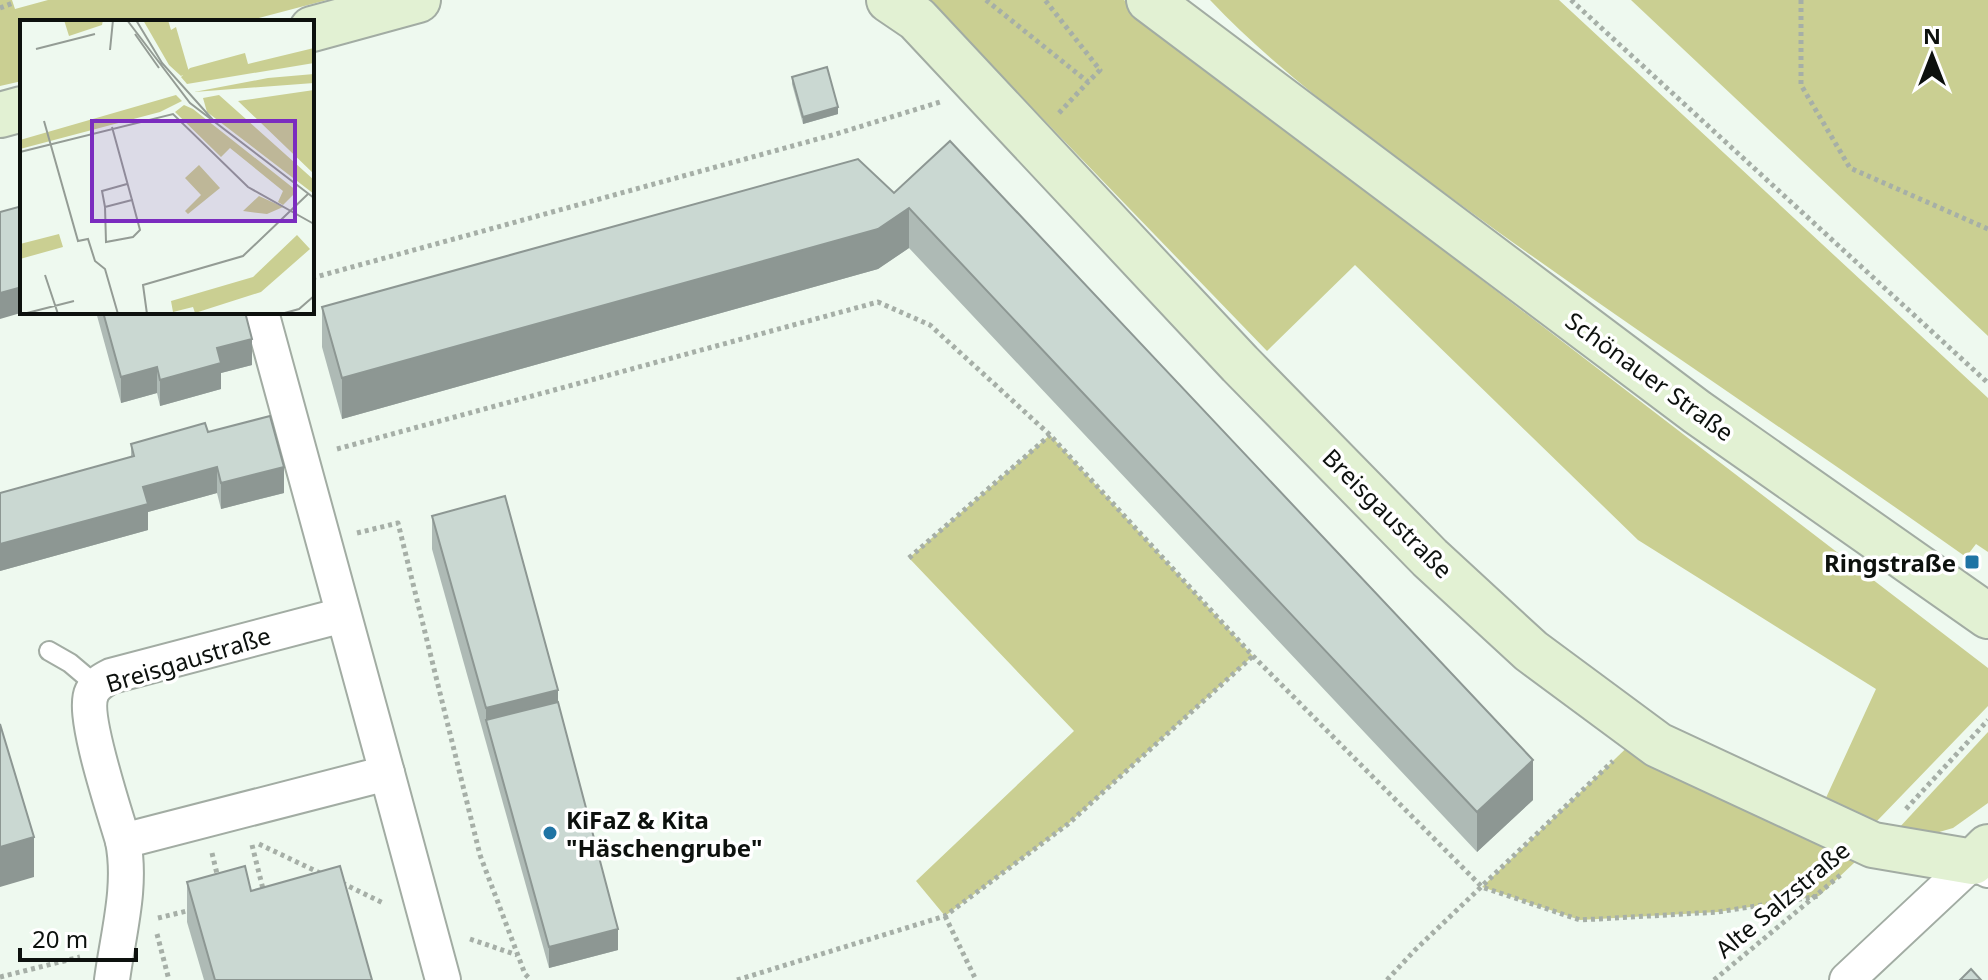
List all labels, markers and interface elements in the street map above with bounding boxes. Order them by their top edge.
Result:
north arrow [1892,16,1972,96]
inset map [20,20,314,314]
text: N [1923,20,1941,50]
street label: Schönauer Straße [1559,304,1741,448]
street label: Breisgaustraße [1316,441,1460,585]
place label: Ringstraße [1824,546,1956,579]
marker: Ringstraße [1963,553,1981,571]
street label: Breisgaustraße [101,618,275,700]
place label: KiFaZ & Kita "Häschengrube" [566,803,762,864]
marker: KiFaZ & Kita "Häschengrube" [541,824,559,842]
street label: Alte Salzstraße [1708,833,1856,965]
scale bar [20,912,136,962]
text: 20 m [32,922,88,955]

